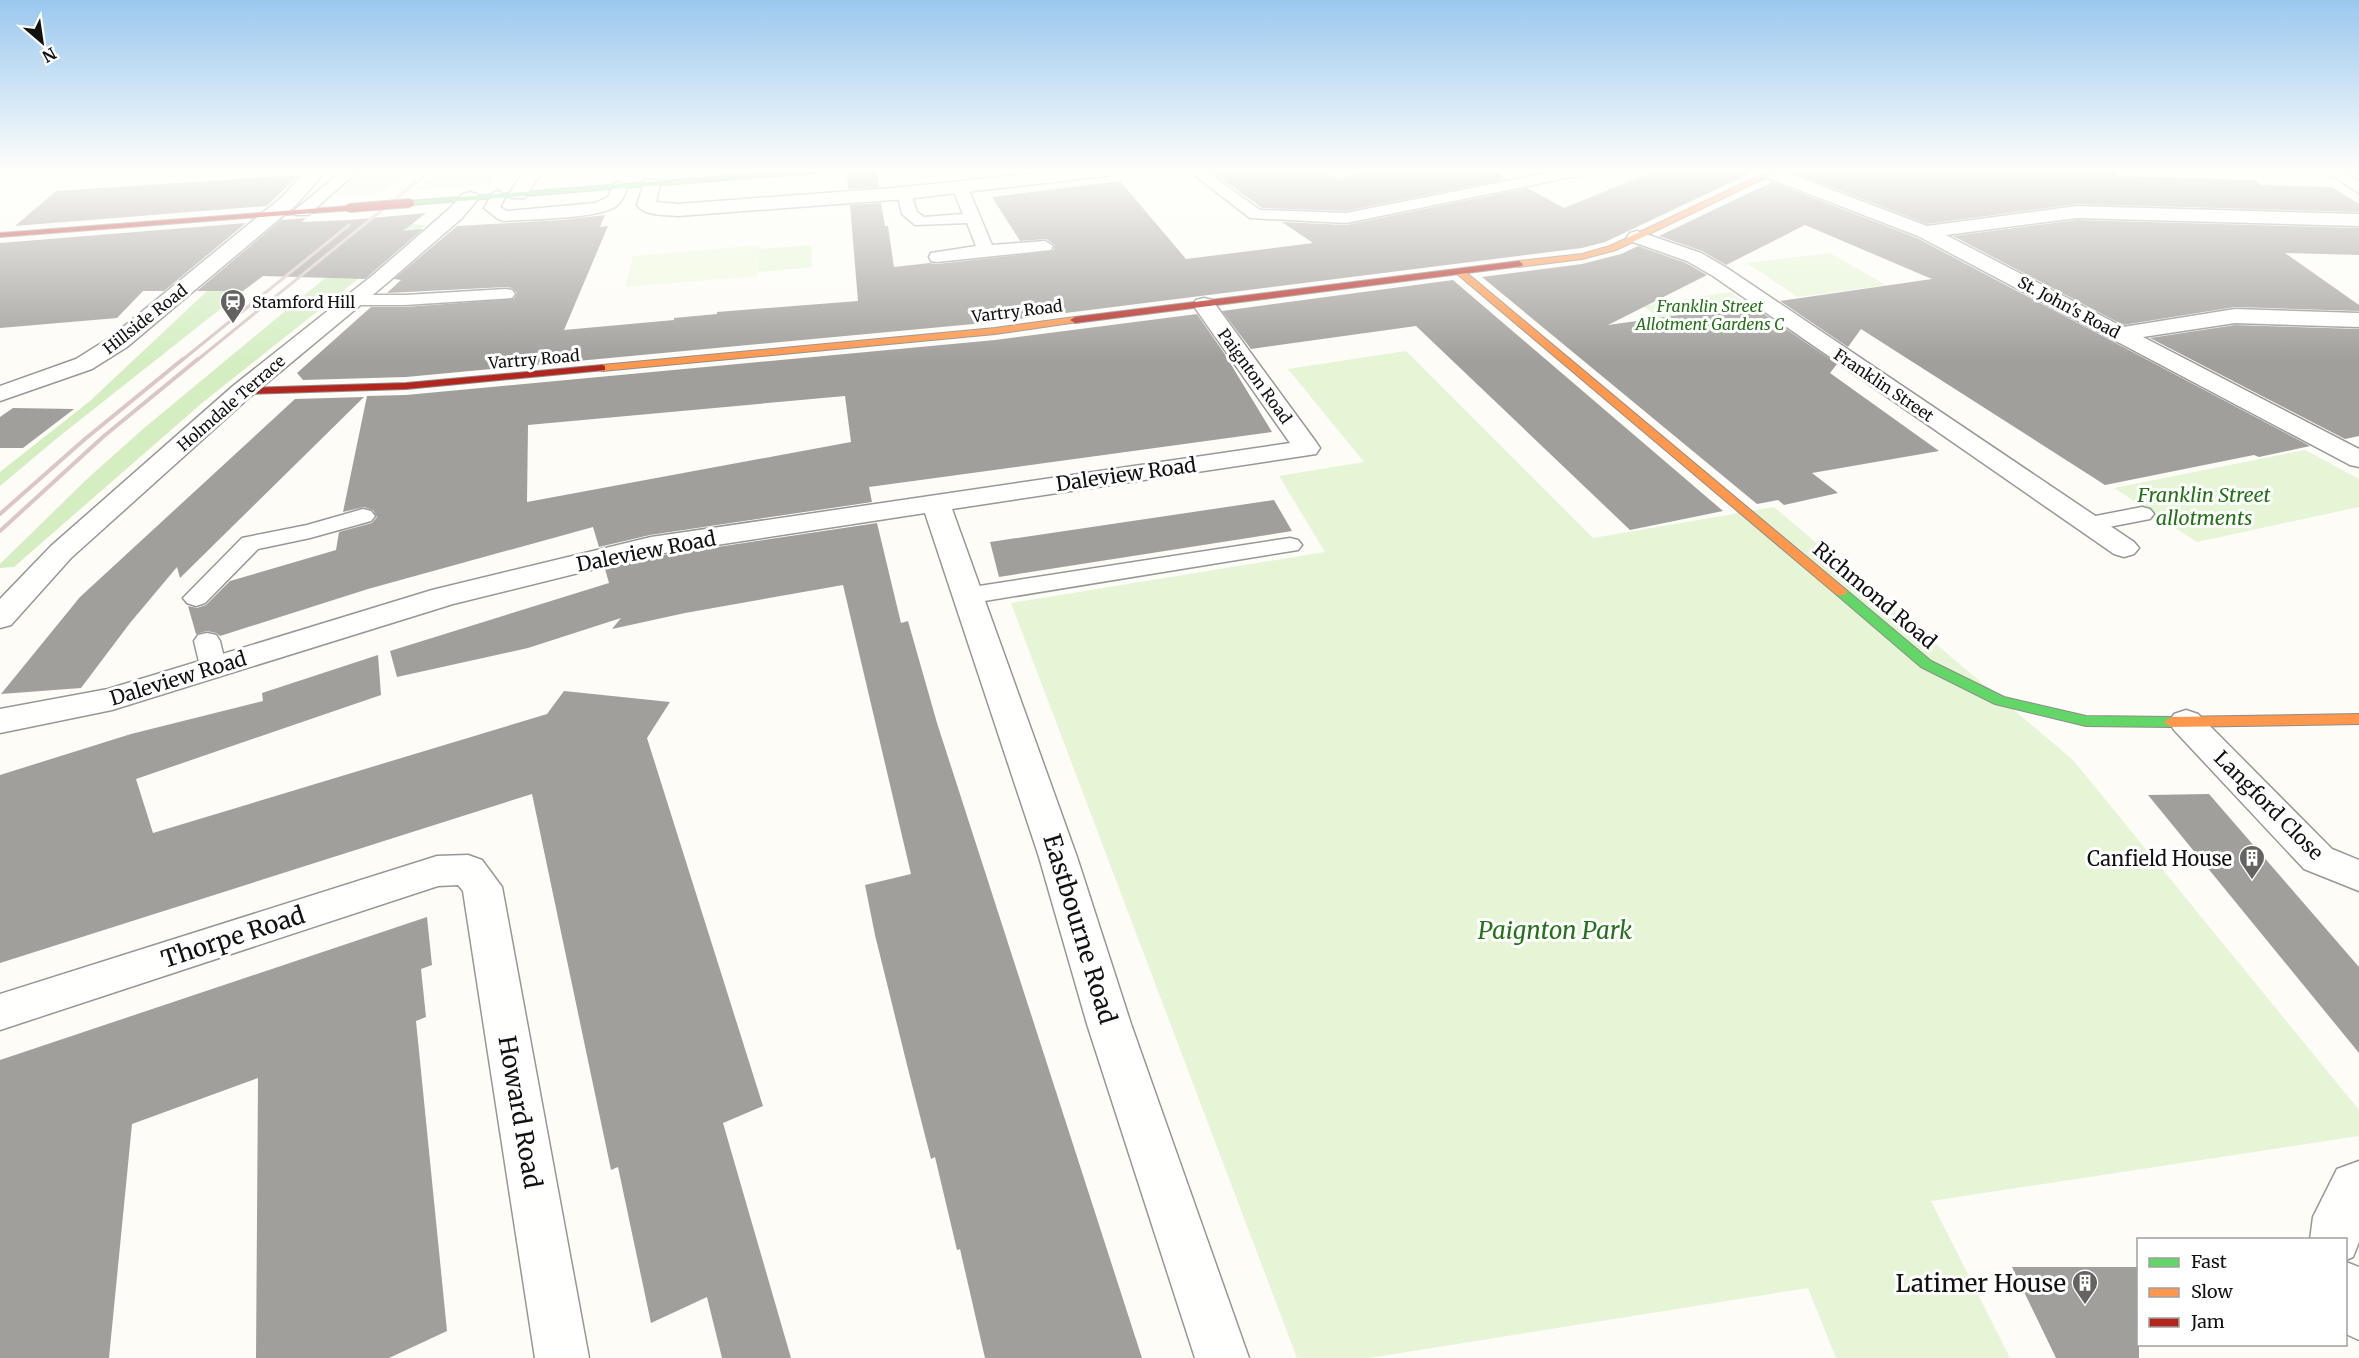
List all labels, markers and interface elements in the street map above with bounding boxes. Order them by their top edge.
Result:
north arrow [12,12,72,72]
text: N [39,43,60,67]
street label: St. John's Road [2015,272,2124,342]
street label: Hillside Road [99,280,191,358]
station icon: Stamford Hill [218,287,248,325]
place label: Stamford Hill [252,292,355,312]
street label: Vartry Road [969,295,1064,327]
park label: Franklin Street Allotment Gardens C [1634,296,1785,334]
street label: Paignton Road [1214,325,1296,428]
street label: Franklin Street [1830,344,1938,426]
street label: Vartry Road [487,345,581,373]
street label: Holmdale Terrace [173,351,289,455]
street label: Daleview Road [1054,452,1198,496]
park label: Franklin Street allotments [2137,482,2271,530]
street label: Daleview Road [574,525,718,577]
street label: Richmond Road [1808,536,1942,654]
street label: Daleview Road [107,645,249,711]
street label: Langford Close [2209,745,2329,865]
street label: Eastbourne Road [1036,830,1124,1028]
building icon: Canfield House [2237,843,2267,881]
place label: Canfield House [2087,846,2232,871]
street label: Thorpe Road [157,899,309,975]
park label: Paignton Park [1478,915,1632,946]
street label: Howard Road [491,1033,549,1191]
legend [2137,1238,2347,1346]
text: Fast [2191,1250,2227,1273]
place label: Latimer House [1895,1268,2066,1299]
building icon: Latimer House [2070,1268,2100,1306]
text: Slow [2191,1280,2234,1303]
text: Jam [2190,1310,2225,1333]

